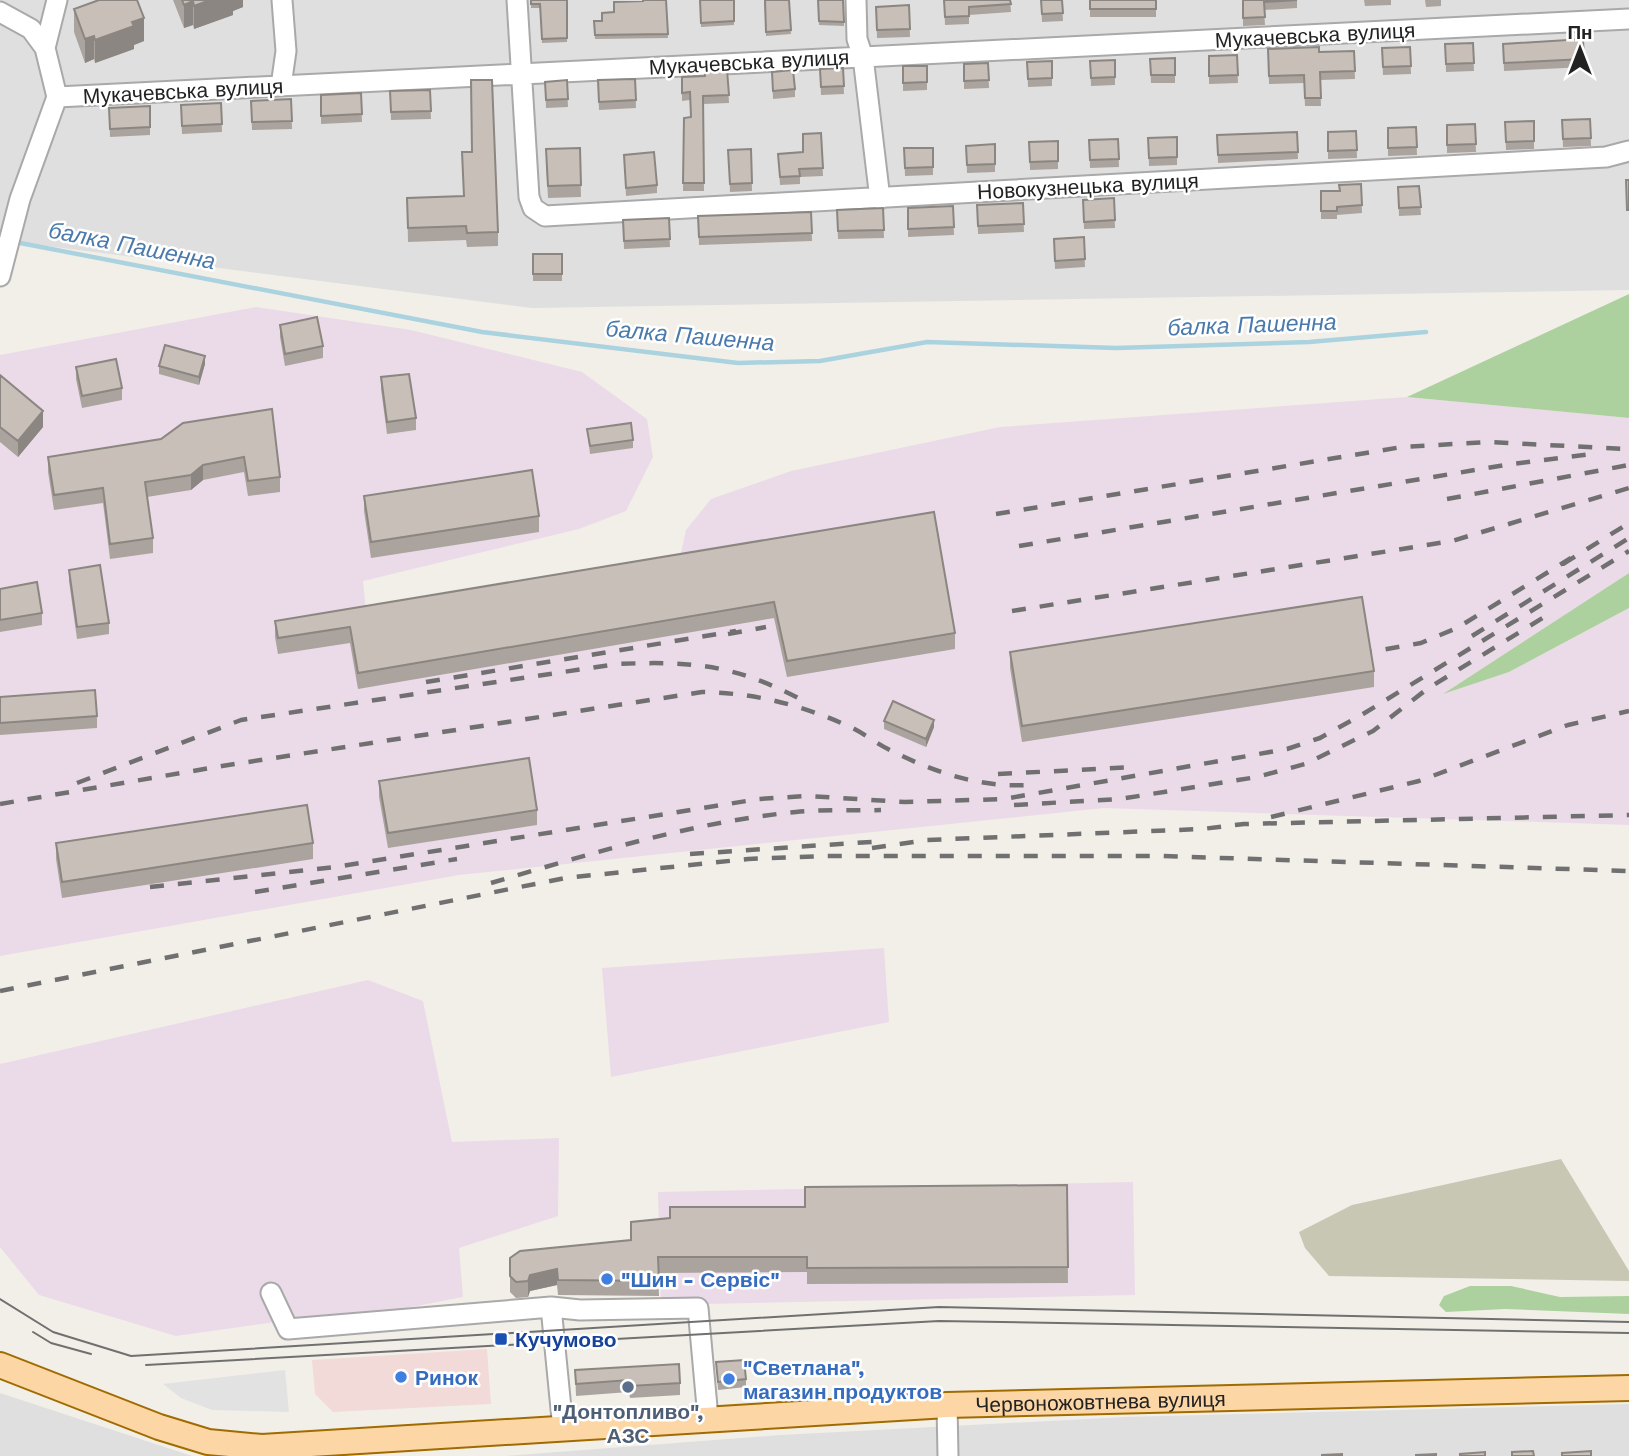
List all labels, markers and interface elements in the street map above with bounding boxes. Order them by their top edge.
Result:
north arrow [1545,14,1615,84]
street label: Мукачевська вулиця [1214,17,1416,53]
text: Пн [1567,21,1593,44]
street label: Мукачевська вулиця [648,44,850,80]
street label: Мукачевська вулиця [82,73,284,109]
street label: Новокузнецька вулиця [977,168,1199,204]
water label: балка Пашенна [46,217,218,275]
water label: балка Пашенна [1167,309,1337,341]
water label: балка Пашенна [605,315,775,357]
place label: "Шин - Сервіс" [621,1267,780,1292]
marker: "Шин - Сервіс" [599,1271,615,1287]
place label: Кучумово [515,1327,617,1352]
marker: Кучумово [493,1331,509,1347]
place label: "Светлана", магазин продуктов [743,1355,942,1404]
place label: Ринок [415,1365,478,1390]
marker: Ринок [393,1369,409,1385]
marker: "Светлана", магазин продуктов [721,1371,737,1387]
marker: "Донтопливо", АЗС [620,1379,636,1395]
street label: Червоножовтнева вулиця [975,1386,1226,1417]
place label: "Донтопливо", АЗС [553,1399,703,1448]

